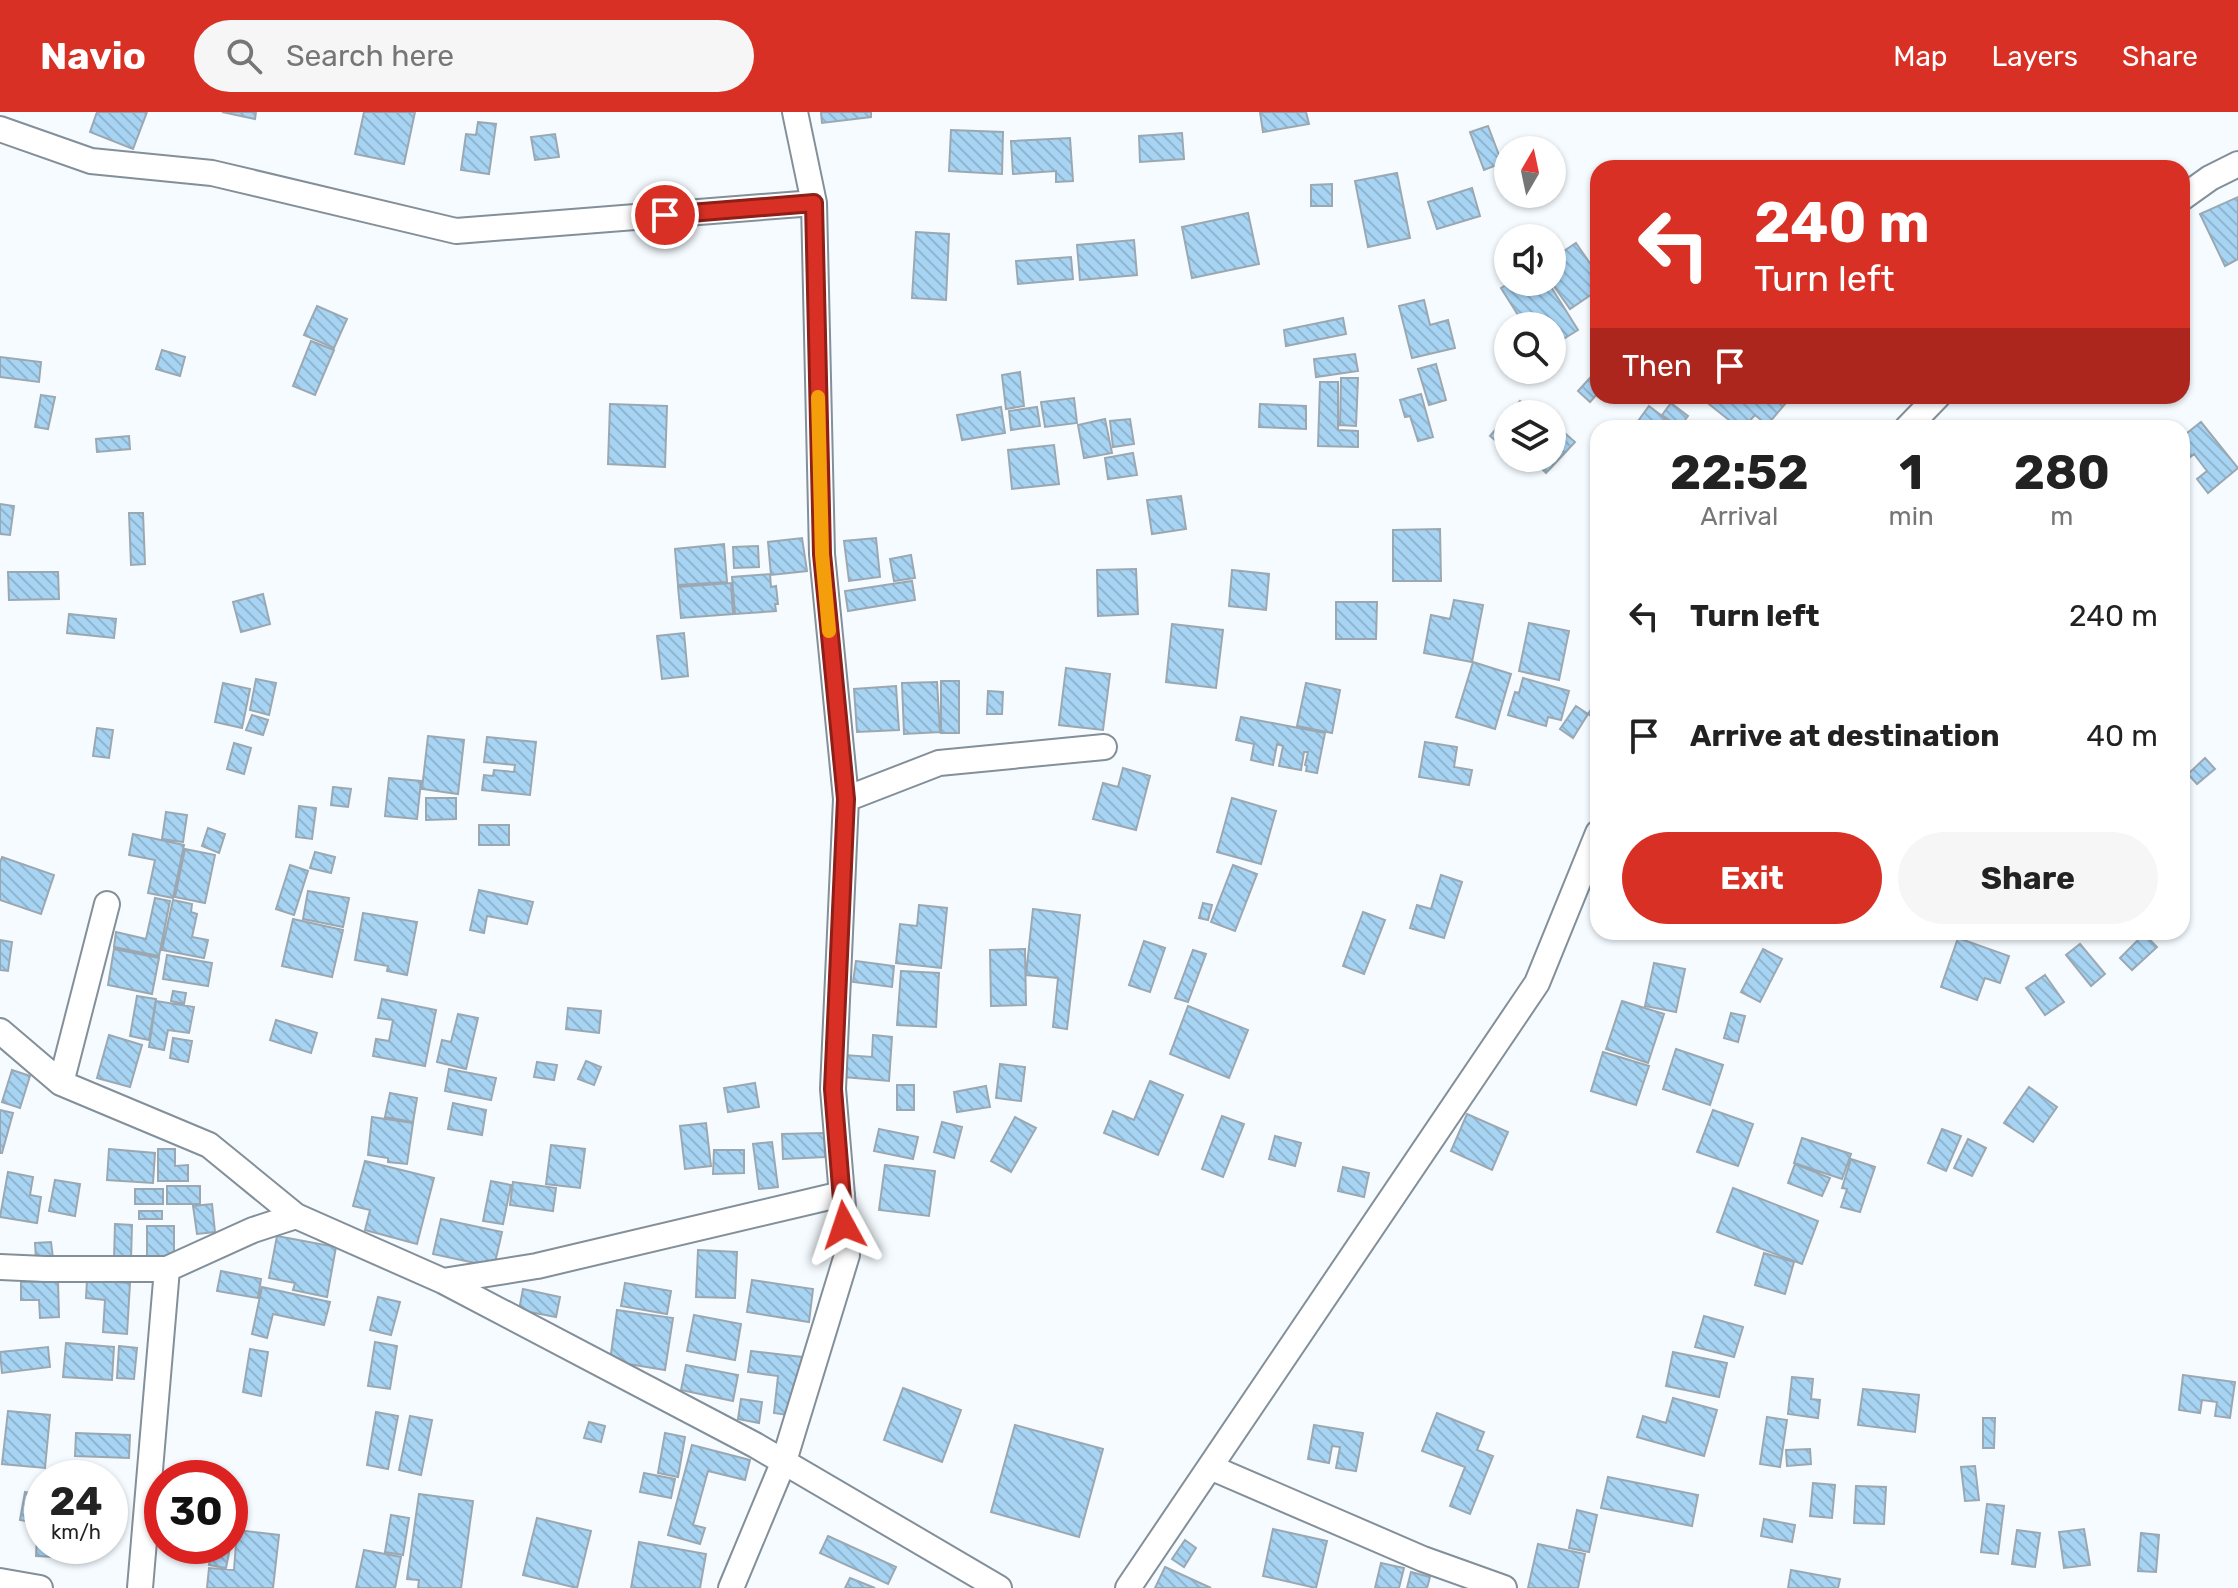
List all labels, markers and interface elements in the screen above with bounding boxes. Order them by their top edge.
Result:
search box [194,20,754,92]
text: Navio [40,33,146,79]
icon: search [222,34,266,78]
text: Search here [286,38,454,74]
text: Map [1893,40,1948,73]
text: Layers [1992,40,2078,73]
text: Share [2122,40,2198,73]
north arrow [1494,136,1566,208]
map controls [1494,136,1566,472]
pin [631,181,699,249]
text: 240 m [1754,190,1930,256]
icon: left [1622,192,1726,296]
icon: arrive [643,193,687,237]
button: sound [1494,224,1566,296]
text: Turn left [1754,257,1895,300]
button: search [1494,312,1566,384]
icon: arrive [1708,344,1752,388]
text: Then [1622,348,1692,384]
button: layers [1494,400,1566,472]
text: 22:52 [1670,444,1809,501]
text: 1 [1899,444,1923,501]
text: 280 [2014,444,2110,501]
text: Arrival [1700,501,1778,532]
text: min [1889,501,1934,532]
text: m [2050,501,2073,532]
icon: left [1622,594,1666,638]
text: Turn left [1690,598,1820,634]
text: 240 m [2069,598,2158,634]
icon: arrive [1622,714,1666,758]
text: Arrive at destination [1690,718,2000,754]
text: 40 m [2086,718,2158,754]
button: Exit [1622,832,1882,924]
button: Share [1898,832,2158,924]
position arrow [802,1183,886,1267]
speed limit sign: 30 [144,1460,248,1564]
text: 24 [49,1478,103,1525]
text: km/h [51,1520,101,1544]

